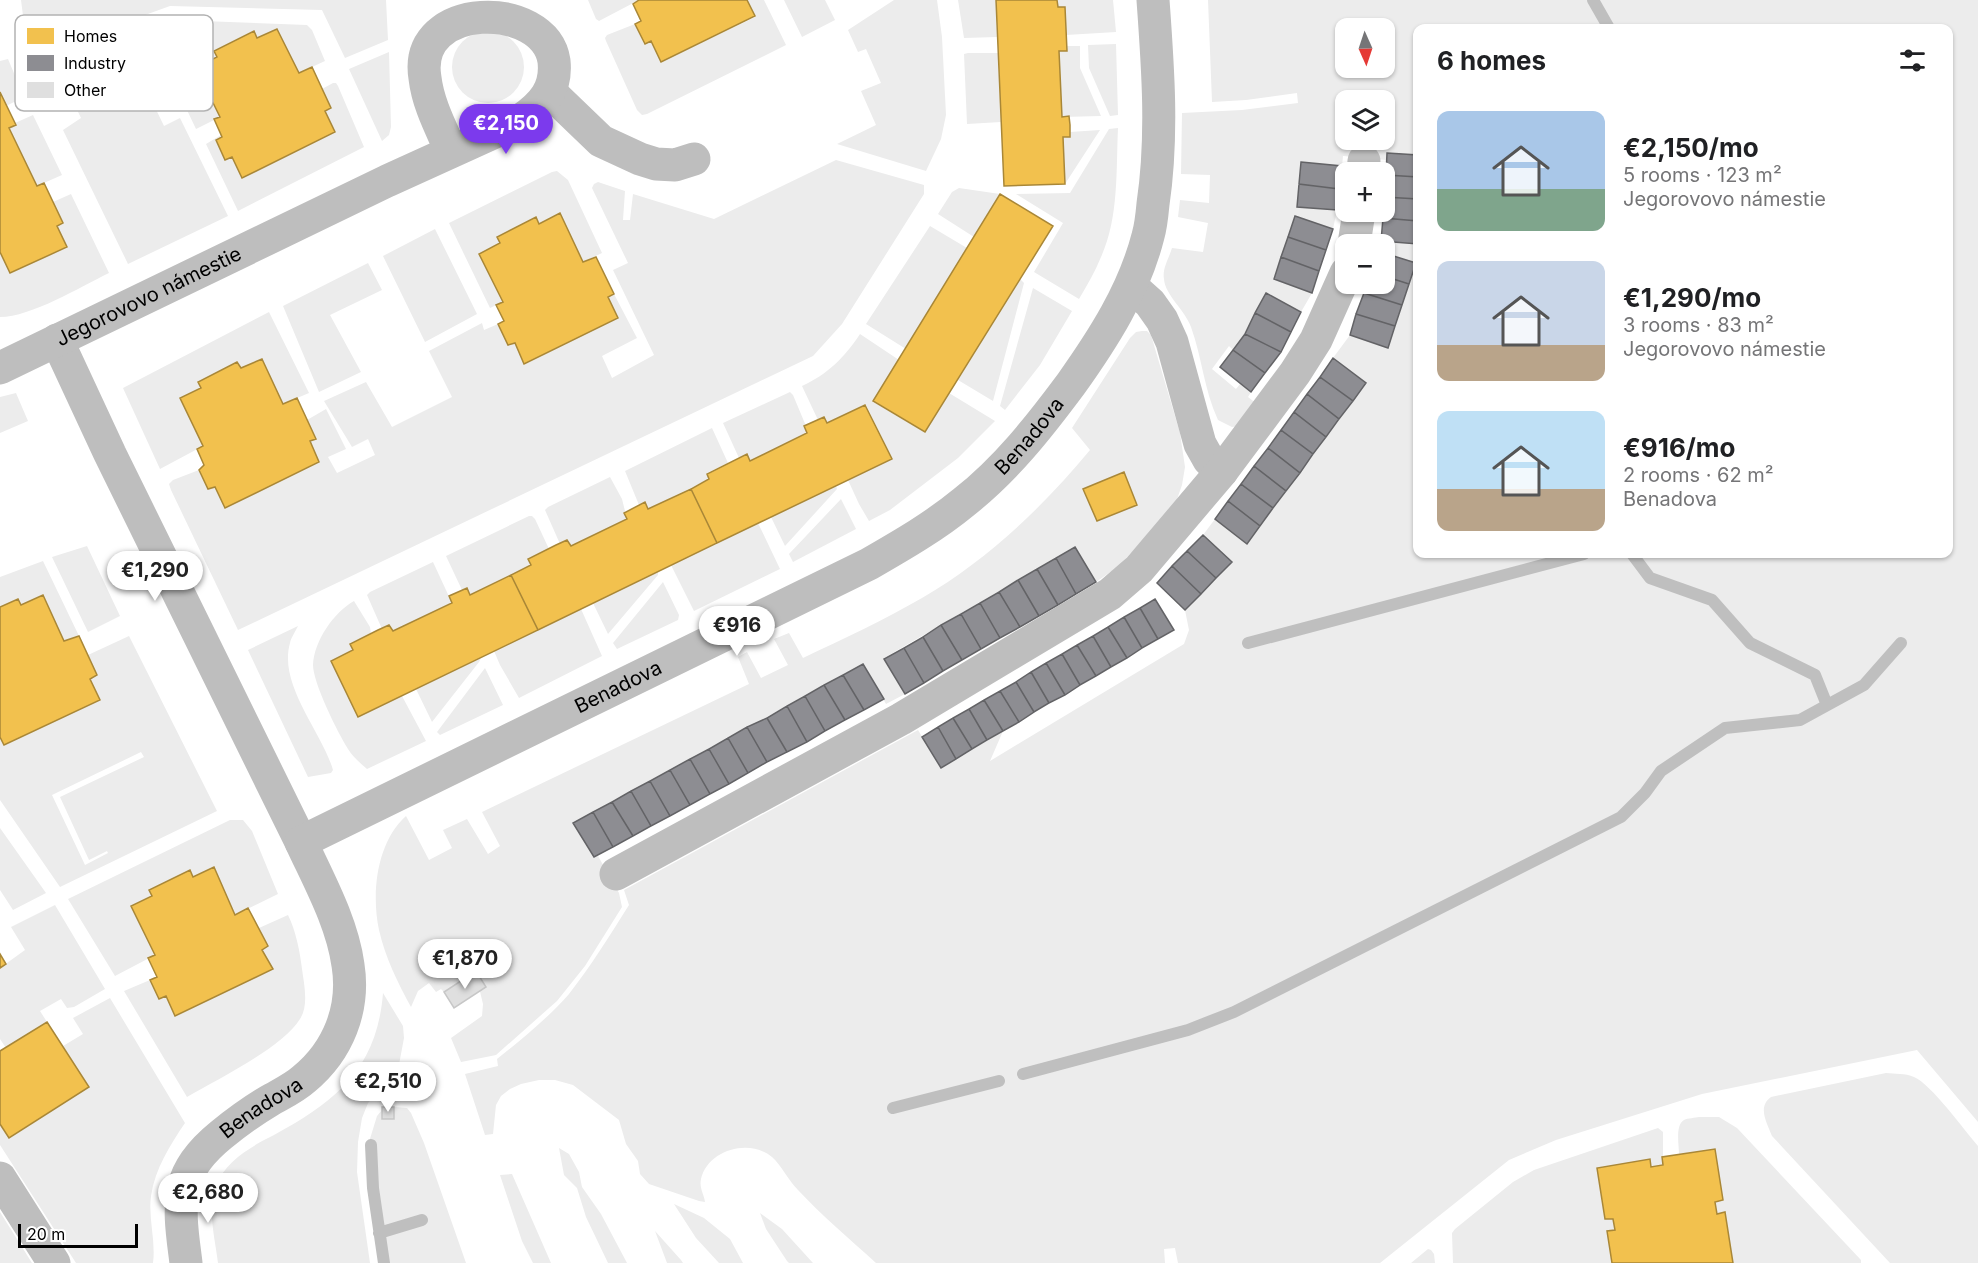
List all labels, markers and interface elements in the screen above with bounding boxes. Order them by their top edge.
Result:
legend [15,15,213,111]
north arrow [1335,18,1395,78]
map controls [1335,18,1395,294]
text: Homes [64,26,117,46]
icon: filters [1896,44,1929,77]
text: 6 homes [1437,45,1546,76]
text: Industry [64,53,126,73]
text: Other [64,80,106,100]
button: layers [1335,90,1395,150]
pin: €2,150 [457,104,555,155]
text: €2,150 [473,111,539,135]
text: €2,150/mo [1623,132,1759,163]
icon: home [1485,135,1557,207]
button: + [1335,162,1395,222]
text: 5 rooms · 123 m² [1623,163,1782,187]
text: Jegorovovo námestie [1623,187,1826,211]
button: − [1335,234,1395,294]
street label: Jegorovovo námestie [52,241,245,351]
text: €1,290/mo [1623,282,1761,313]
icon: home [1485,285,1557,357]
text: 3 rooms · 83 m² [1623,313,1774,337]
text: Jegorovovo námestie [1623,337,1826,361]
street label: Benadova [990,392,1069,480]
text: €916/mo [1623,432,1736,463]
icon: home [1485,435,1557,507]
text: 2 rooms · 62 m² [1623,463,1774,487]
text: Benadova [1623,487,1717,511]
pin: €1,290 [106,551,204,602]
text: €1,290 [121,558,189,582]
pin: €916 [701,606,773,657]
text: €916 [713,613,761,637]
street label: Benadova [571,655,666,718]
pin: €1,870 [416,939,514,990]
text: €1,870 [432,946,498,970]
pin: €2,510 [339,1062,437,1113]
text: €2,510 [354,1069,422,1093]
street label: Benadova [215,1072,307,1143]
pin: €2,680 [159,1173,257,1224]
text: €2,680 [172,1180,244,1204]
scale bar [18,1221,138,1248]
text: 20 m [27,1224,65,1244]

